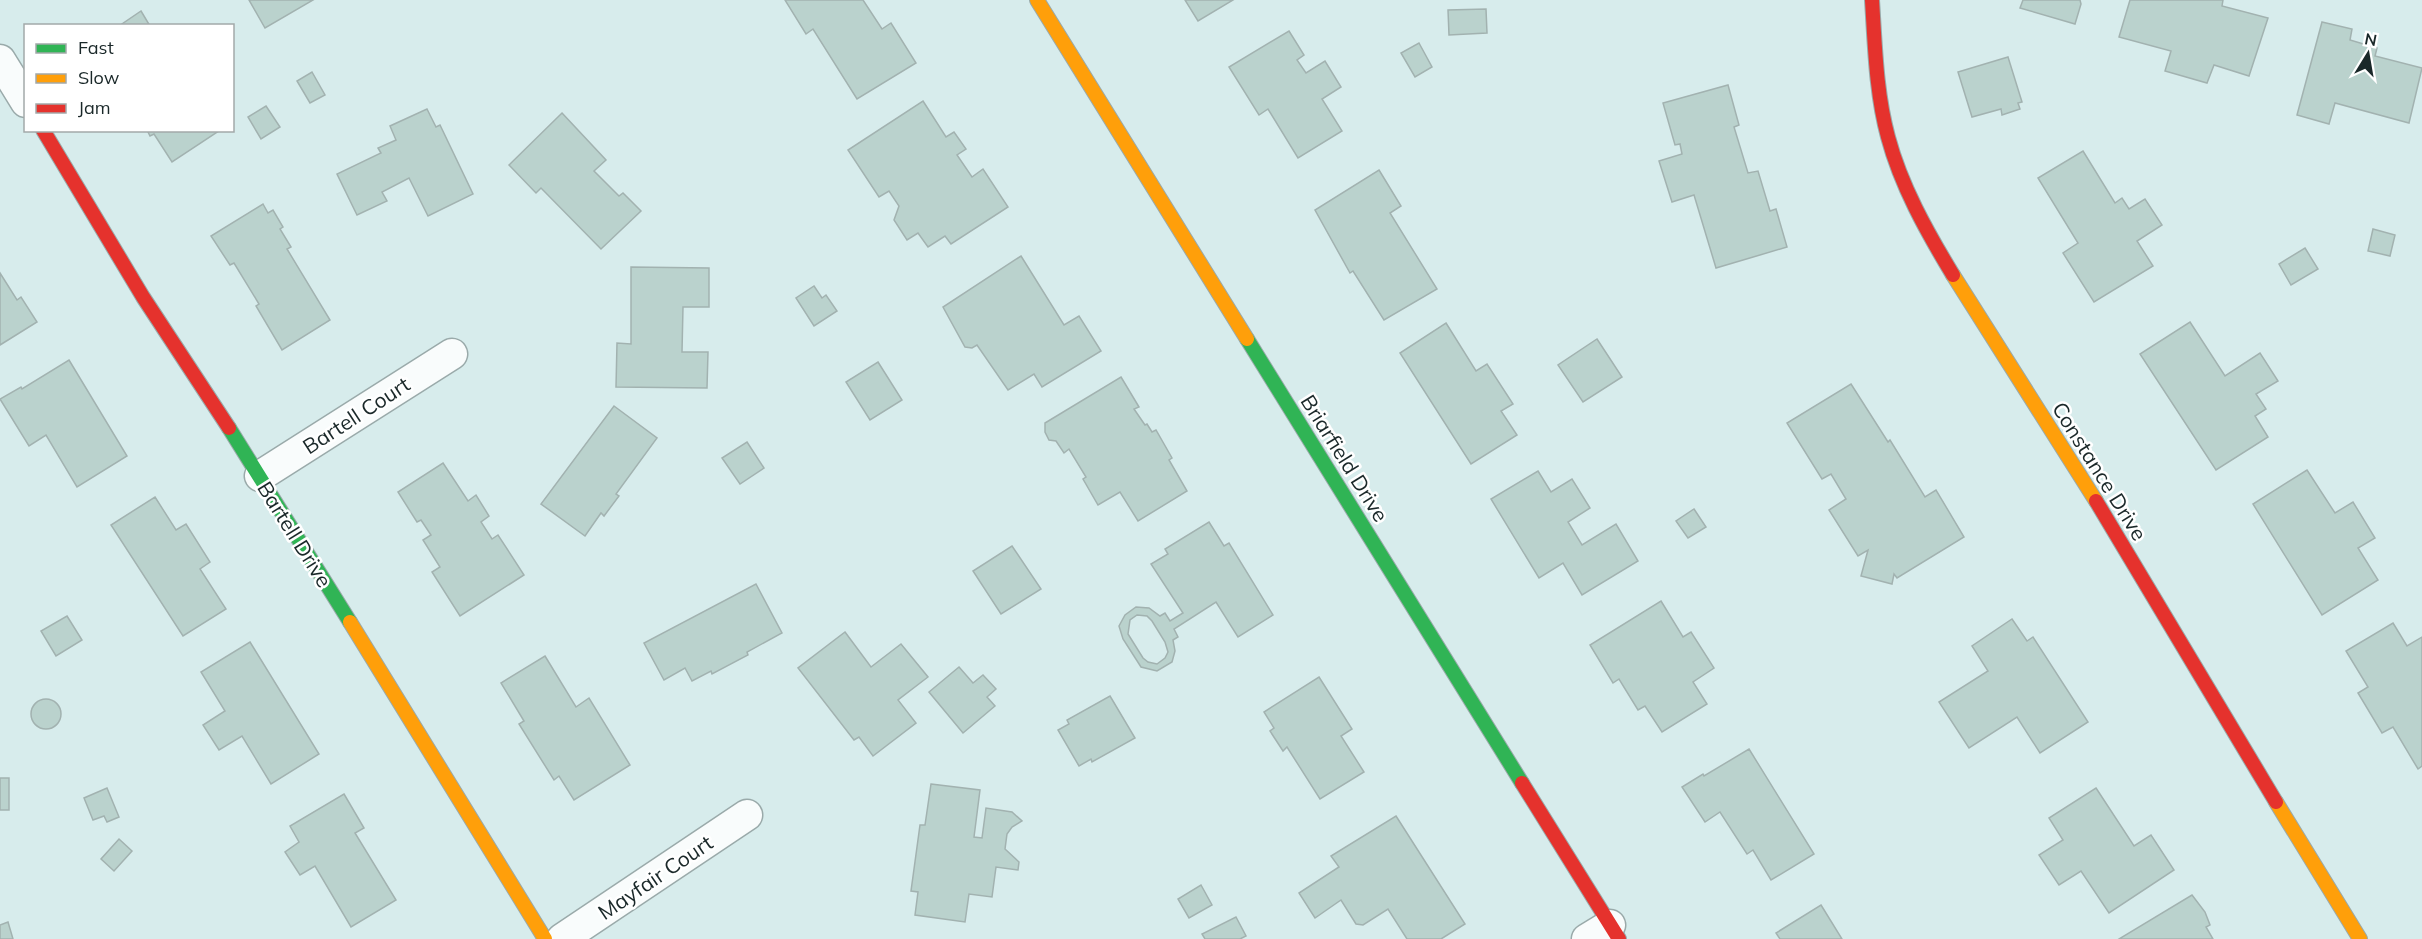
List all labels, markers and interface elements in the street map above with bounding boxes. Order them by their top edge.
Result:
legend [24,24,234,132]
north arrow [2338,24,2398,84]
text: N [2363,28,2379,50]
text: Fast [78,36,114,59]
text: Slow [78,66,120,89]
text: Jam [78,96,111,119]
street label: Bartell Court [298,371,414,459]
street label: Briarfield Drive [1296,390,1394,526]
street label: Constance Drive [2047,397,2153,545]
street label: Bartell Drive [252,476,338,592]
street label: Mayfair Court [593,829,717,925]

